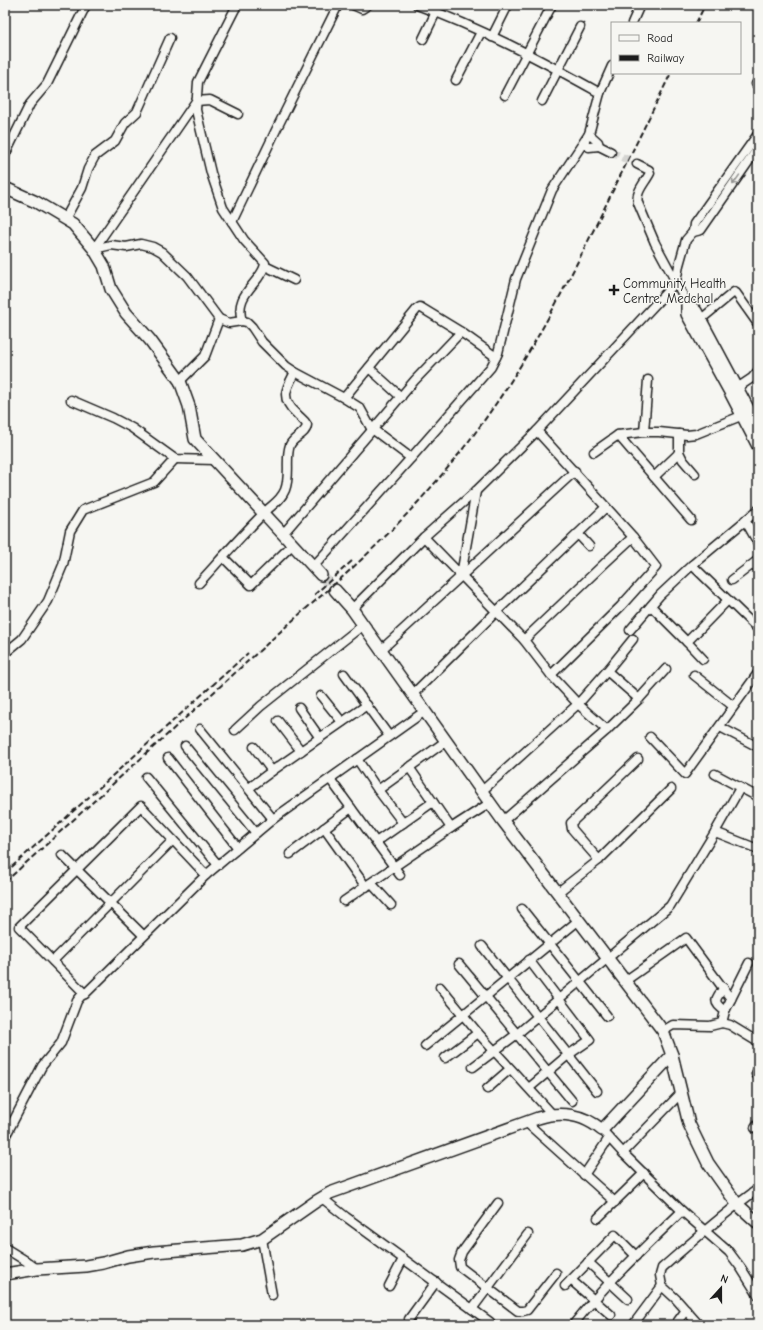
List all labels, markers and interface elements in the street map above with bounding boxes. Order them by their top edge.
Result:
legend [611,22,741,74]
text: Road [647,31,673,45]
text: Railway [647,51,685,65]
one-way arrow [732,174,740,185]
place label: Community Health Centre, Medchal [623,276,726,306]
marker: Community Health Centre, Medchal [608,284,620,296]
north arrow [701,1268,741,1308]
text: N [719,1272,730,1286]

